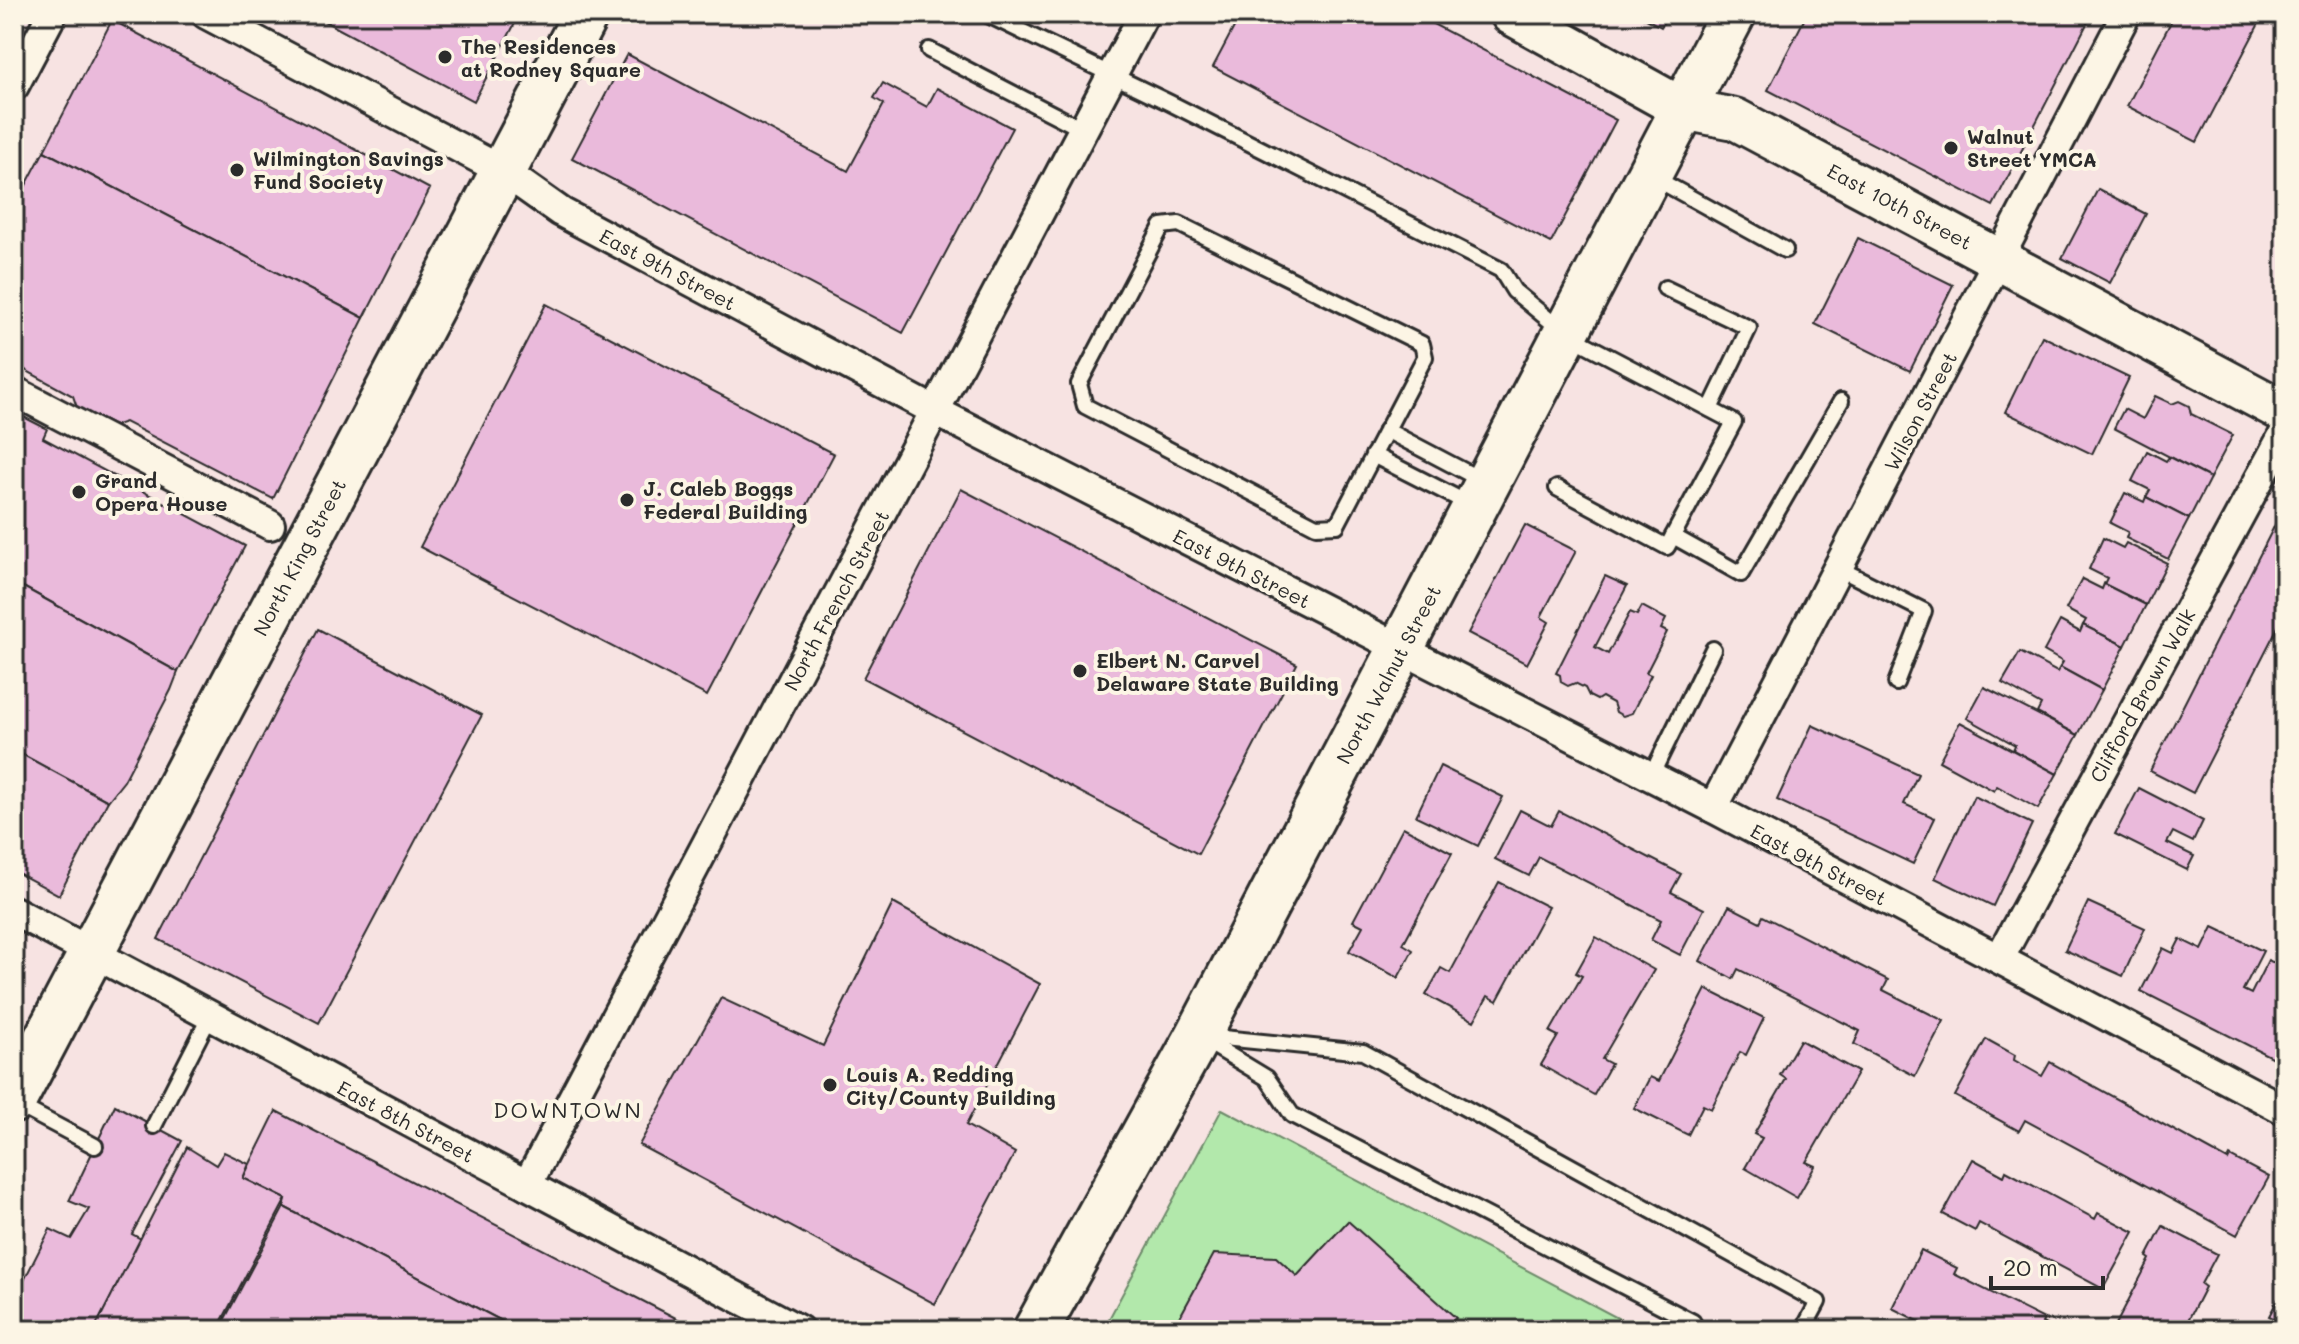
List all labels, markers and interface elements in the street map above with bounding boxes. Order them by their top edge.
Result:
place label: The Residences at Rodney Square [461,33,641,82]
marker: The Residences at Rodney Square [436,48,454,66]
place label: Walnut Street YMCA [1967,123,2097,172]
marker: Walnut Street YMCA [1942,139,1960,157]
place label: Wilmington Savings Fund Society [253,145,444,194]
street label: East 10th Street [1823,157,1977,255]
marker: Wilmington Savings Fund Society [228,161,246,179]
street label: East 9th Street [595,222,741,316]
street label: Wilson Street [1878,347,1962,475]
place label: Grand Opera House [95,467,227,516]
street label: North King Street [247,474,351,640]
place label: J. Caleb Boggs Federal Building [643,475,808,524]
marker: Grand Opera House [70,483,88,501]
marker: J. Caleb Boggs Federal Building [618,491,636,509]
street label: North French Street [777,505,895,695]
street label: East 9th Street [1169,522,1315,614]
street label: North Walnut Street [1330,580,1446,768]
street label: Clifford Brown Walk [2083,603,2201,787]
place label: Elbert N. Carvel Delaware State Building [1096,647,1339,696]
marker: Elbert N. Carvel Delaware State Building [1071,662,1089,680]
street label: East 9th Street [1746,817,1892,911]
place label: Louis A. Redding City/County Building [846,1061,1056,1110]
street label: East 8th Street [333,1074,479,1168]
marker: Louis A. Redding City/County Building [821,1076,839,1094]
district label: DOWNTOWN [493,1095,643,1124]
scale bar [1991,1240,2103,1290]
text: 20 m [2003,1251,2058,1282]

